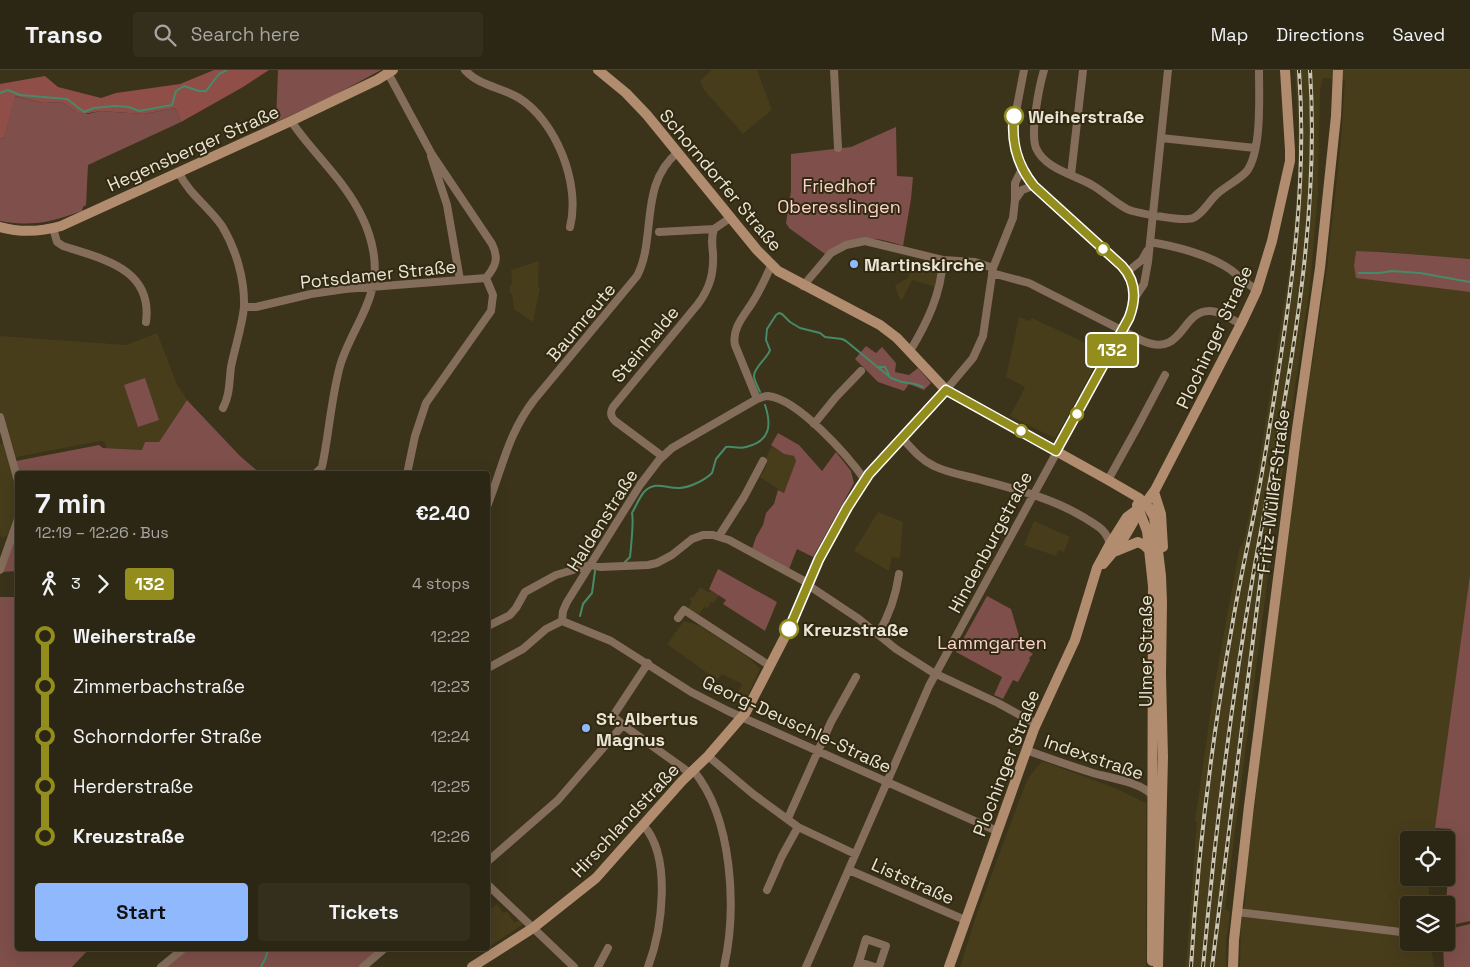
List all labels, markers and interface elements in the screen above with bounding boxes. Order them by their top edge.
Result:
search box [133,12,483,57]
text: Transo [25,19,103,50]
icon: search [151,21,179,49]
text: Search here [191,22,300,47]
text: Map [1211,23,1248,46]
text: Directions [1276,23,1365,46]
text: Saved [1393,23,1445,46]
street label: Hegensberger Straße [104,100,282,196]
street label: Schorndorfer Straße [655,104,787,256]
place label: Weiherstraße [1028,105,1145,128]
marker: Weiherstraße [1004,106,1024,126]
park label: Friedhof Oberesslingen [777,174,901,218]
unlabelled marker [1096,242,1110,256]
place label: Martinskirche [864,253,985,276]
street label: Potsdamer Straße [299,254,457,294]
marker: Martinskirche [848,258,860,270]
street label: Plochinger Straße [1171,262,1257,412]
street label: Baumreute [542,278,620,366]
street label: Steinhalde [606,301,684,387]
line badge: 132 [1083,334,1141,366]
text: 132 [1097,338,1127,361]
unlabelled marker [1070,407,1084,421]
street label: Fritz-Müller-Straße [1252,408,1294,574]
unlabelled marker [1014,424,1028,438]
street label: Haldenstraße [561,465,643,575]
street label: Hindenburgstraße [943,467,1037,617]
text: 7 min [35,485,106,521]
text: €2.40 [416,501,470,526]
text: 12:19 – 12:26 · Bus [35,522,169,543]
icon: walk [35,570,63,598]
icon: forward [89,570,117,598]
text: 132 [135,572,164,595]
text: 3 [71,573,81,594]
text: 4 stops [412,573,470,594]
street label: Ulmer Straße [1134,595,1157,707]
place label: Kreuzstraße [803,618,909,641]
marker: Kreuzstraße [779,619,799,639]
text: Weiherstraße [73,624,196,649]
text: 12:22 [430,626,470,647]
park label: Lammgarten [937,631,1047,654]
street label: Georg-Deuschle-Straße [699,670,895,778]
text: Zimmerbachstraße [73,674,245,699]
text: 12:23 [430,676,470,697]
street label: Plochinger Straße [967,686,1045,840]
place label: St. Albertus Magnus [596,707,698,751]
marker: St. Albertus Magnus [580,722,592,734]
text: Schorndorfer Straße [73,724,262,749]
text: 12:24 [430,726,470,747]
street label: Indexstraße [1041,729,1147,785]
street label: Hirschlandstraße [566,758,684,882]
text: Herderstraße [73,774,193,799]
text: 12:25 [430,776,470,797]
text: Kreuzstraße [73,824,185,849]
text: 12:26 [430,826,470,847]
map controls [1400,831,1455,951]
button: locate [1400,831,1455,886]
street label: Liststraße [868,853,958,909]
button: Start [35,883,248,941]
button: Tickets [258,883,470,941]
button: layers [1400,896,1455,951]

